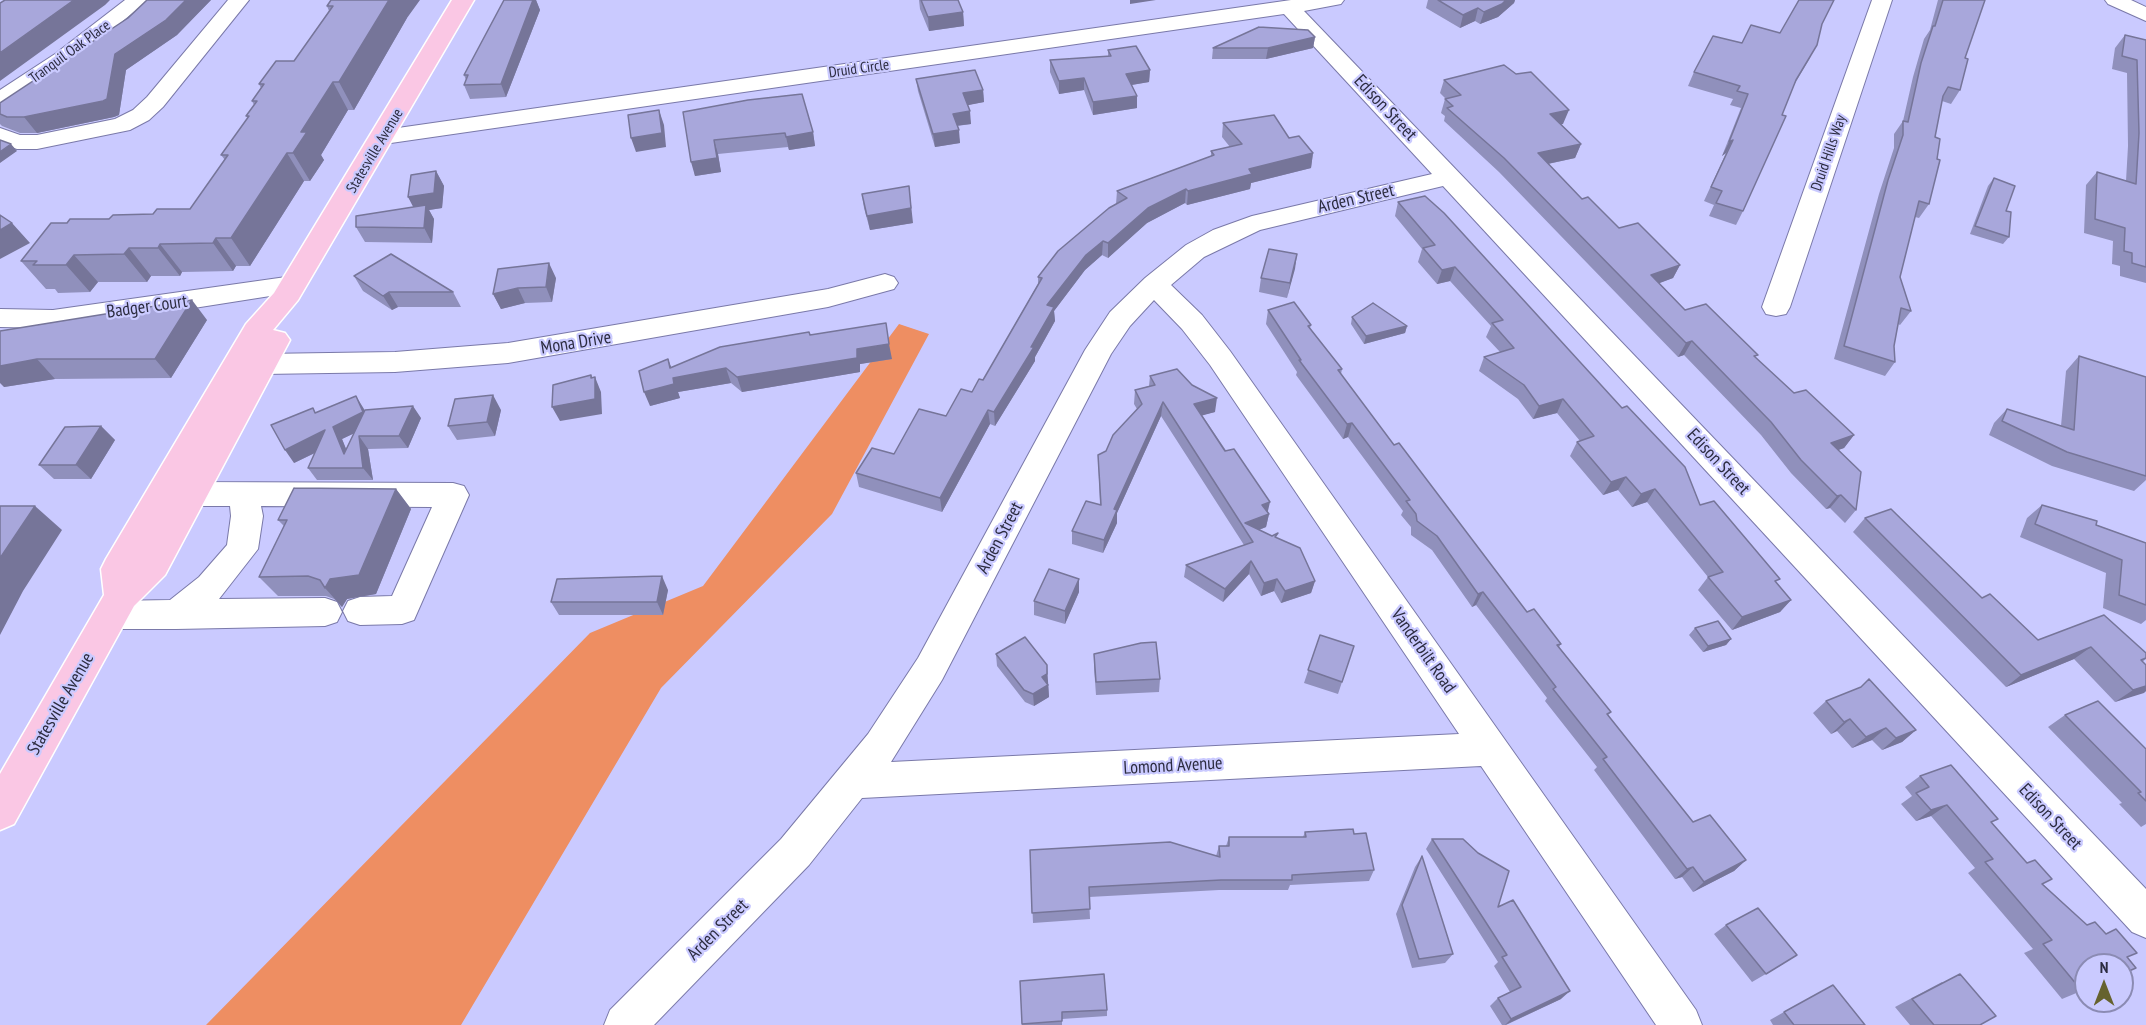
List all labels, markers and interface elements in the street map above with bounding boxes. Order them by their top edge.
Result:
street label: Tranquil Oak Place [26,17,114,87]
street label: Druid Circle [828,56,890,82]
street label: Edison Street [1349,71,1421,145]
street label: Statesville Avenue [343,106,407,196]
street label: Druid Hills Way [1808,113,1850,193]
street label: Arden Street [1316,180,1396,218]
street label: Badger Court [105,291,189,323]
street label: Mona Drive [539,327,613,359]
street label: Edison Street [1682,425,1754,499]
street label: Arden Street [972,499,1028,577]
street label: Vanderbilt Road [1386,605,1460,697]
street label: Statesville Avenue [23,649,99,759]
street label: Lomond Avenue [1123,753,1223,779]
street label: Edison Street [2014,780,2086,854]
street label: Arden Street [683,895,753,965]
north arrow [2074,953,2134,1013]
text: N [2100,957,2108,977]

